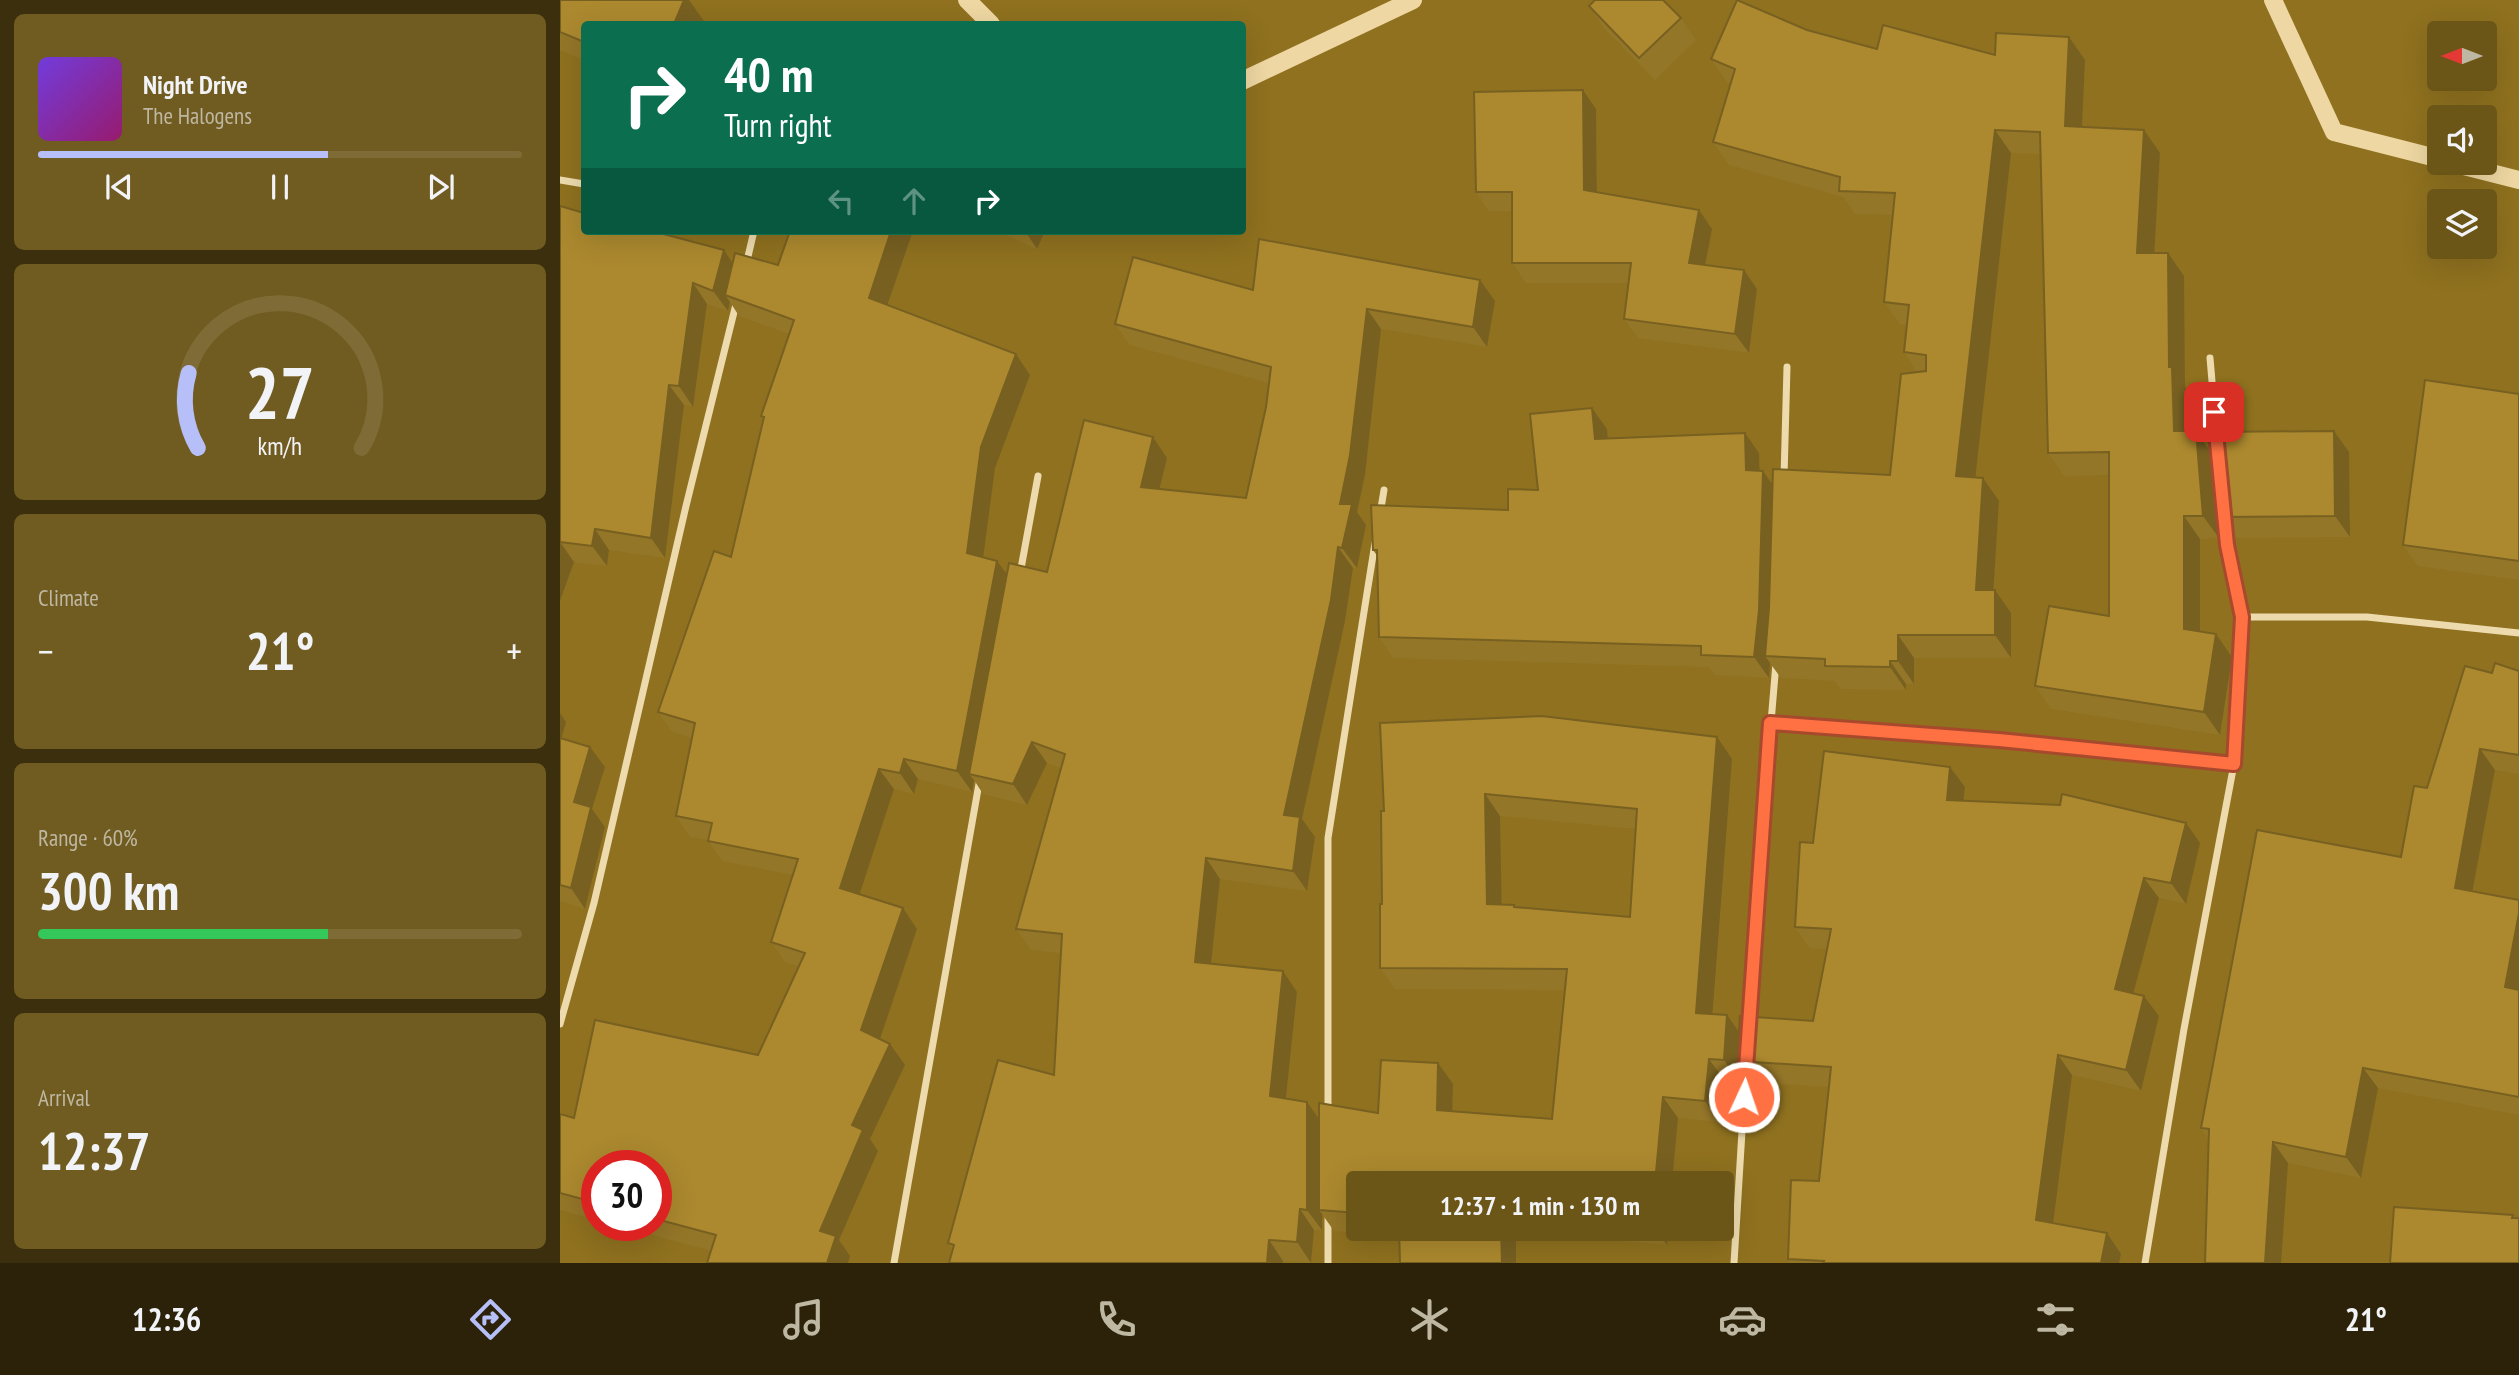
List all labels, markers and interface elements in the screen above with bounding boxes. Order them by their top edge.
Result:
north arrow [2427,21,2497,91]
map controls [2427,21,2497,259]
text: 40 m [724,42,813,106]
icon: right [609,49,700,140]
text: Night Drive [143,68,248,101]
text: The Halogens [143,101,252,130]
text: Turn right [724,104,832,146]
button: sound [2427,105,2497,175]
icon: previous [100,168,138,206]
icon: pause [261,168,299,206]
icon: next [422,168,460,206]
icon: left [822,182,860,220]
icon: ahead [895,182,933,220]
icon: right [968,182,1006,220]
button: layers [2427,189,2497,259]
text: 27 [245,344,315,438]
pin [2184,382,2244,442]
icon: arrive [2195,393,2233,431]
text: km/h [258,429,302,461]
text: Climate [38,583,99,612]
text: 21° [246,617,314,684]
text: − [38,626,54,675]
text: + [506,626,522,675]
text: Range · 60% [38,823,138,852]
text: 300 km [38,857,179,924]
position arrow [1707,1060,1781,1134]
text: Arrival [38,1083,90,1112]
text: 12:37 [38,1117,150,1184]
speed limit sign: 30 [581,1150,672,1241]
text: 12:37 · 1 min · 130 m [1440,1189,1640,1222]
icon: directions [466,1295,515,1344]
icon: music [779,1295,828,1344]
icon: phone [1092,1295,1141,1344]
icon: climate [1405,1295,1454,1344]
icon: car [1718,1295,1767,1344]
icon: filters [2031,1295,2080,1344]
text: 12:36 [132,1298,201,1340]
text: 21° [2345,1298,2387,1340]

